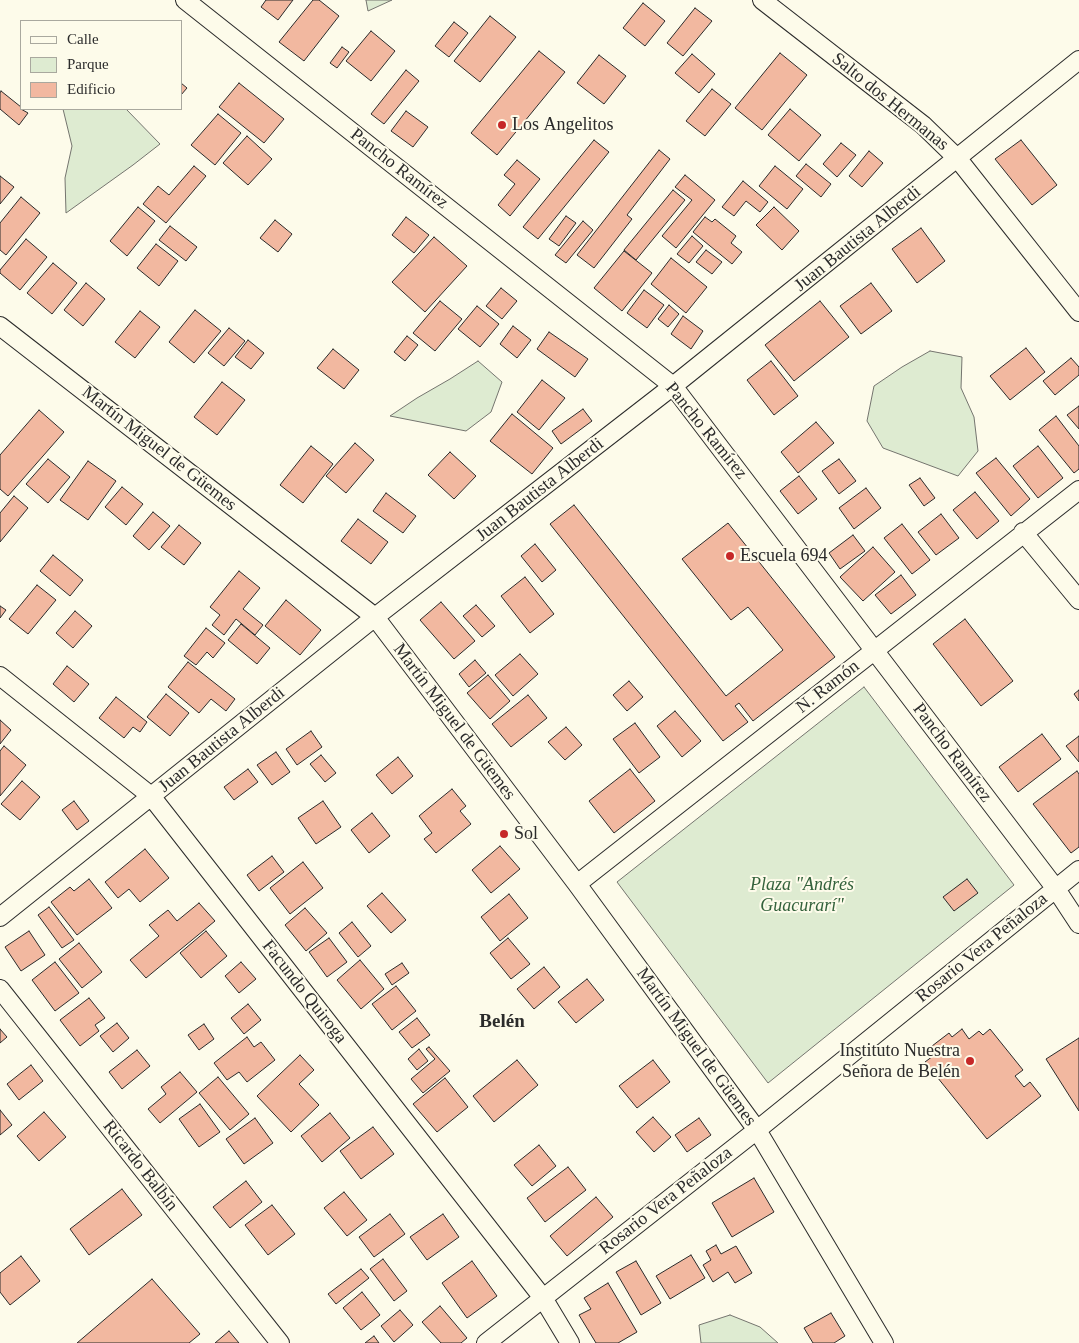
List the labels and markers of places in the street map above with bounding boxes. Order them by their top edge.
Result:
place label: Los Angelitos [512,114,613,136]
marker: Los Angelitos [496,119,508,131]
place label: Escuela 694 [740,545,827,567]
marker: Escuela 694 [724,550,736,562]
place label: Sol [514,823,538,845]
marker: Sol [498,828,510,840]
place label: Instituto Nuestra Señora de Belén [840,1040,960,1082]
marker: Instituto Nuestra Señora de Belén [964,1055,976,1067]

